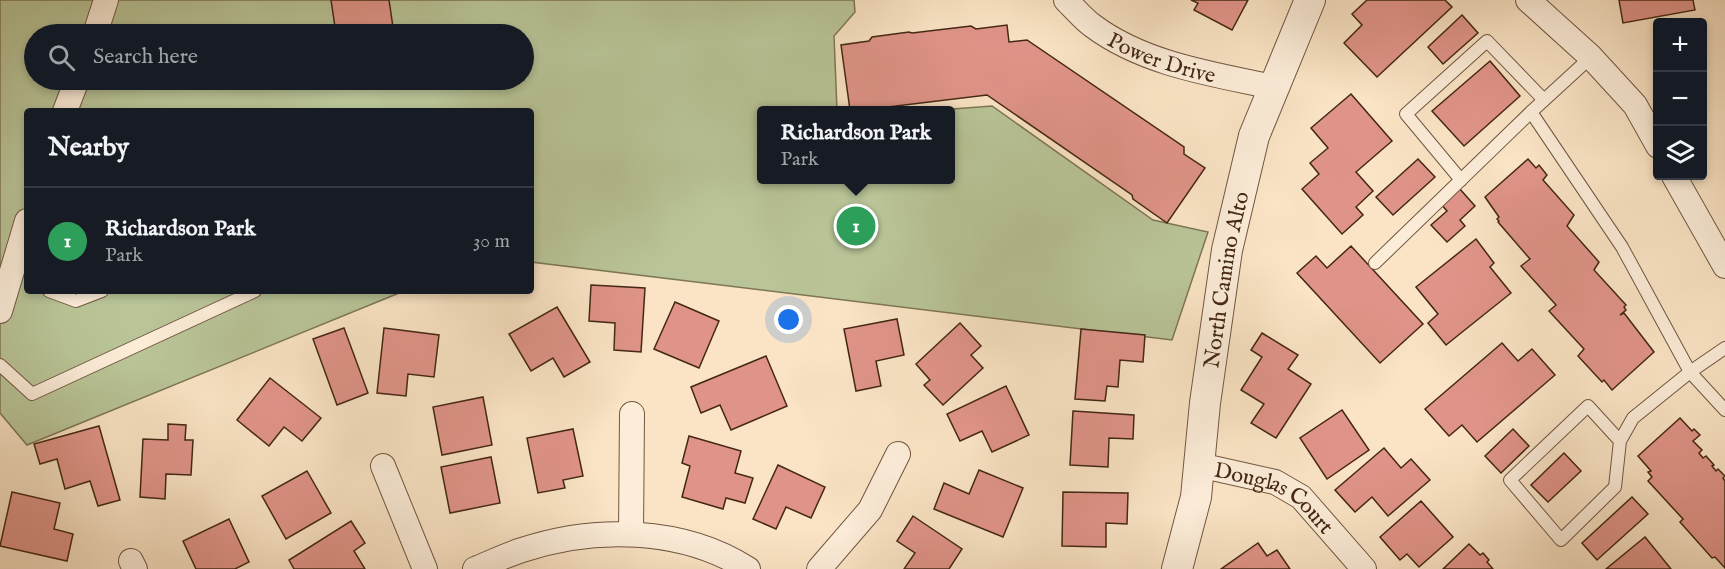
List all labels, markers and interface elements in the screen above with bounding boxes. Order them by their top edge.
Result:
map controls [1653,18,1707,180]
button: + [1653,18,1707,72]
search box [24,24,534,90]
street label: Power Drive [1102,27,1218,91]
icon: search [45,41,78,74]
text: Search here [93,43,198,71]
button: − [1653,72,1707,126]
popup [757,106,955,184]
text: Richardson Park [781,119,931,147]
button: layers [1653,126,1707,180]
text: Nearby [48,131,129,164]
text: Park [781,147,819,172]
street label: North Camino Alto [1198,189,1256,370]
pin: 1 [836,204,876,248]
text: Richardson Park [105,215,256,243]
text: 1 [64,229,71,254]
text: 30 m [473,229,510,254]
text: Park [105,243,143,268]
your location [774,305,803,334]
street label: Douglas Court [1211,457,1339,541]

